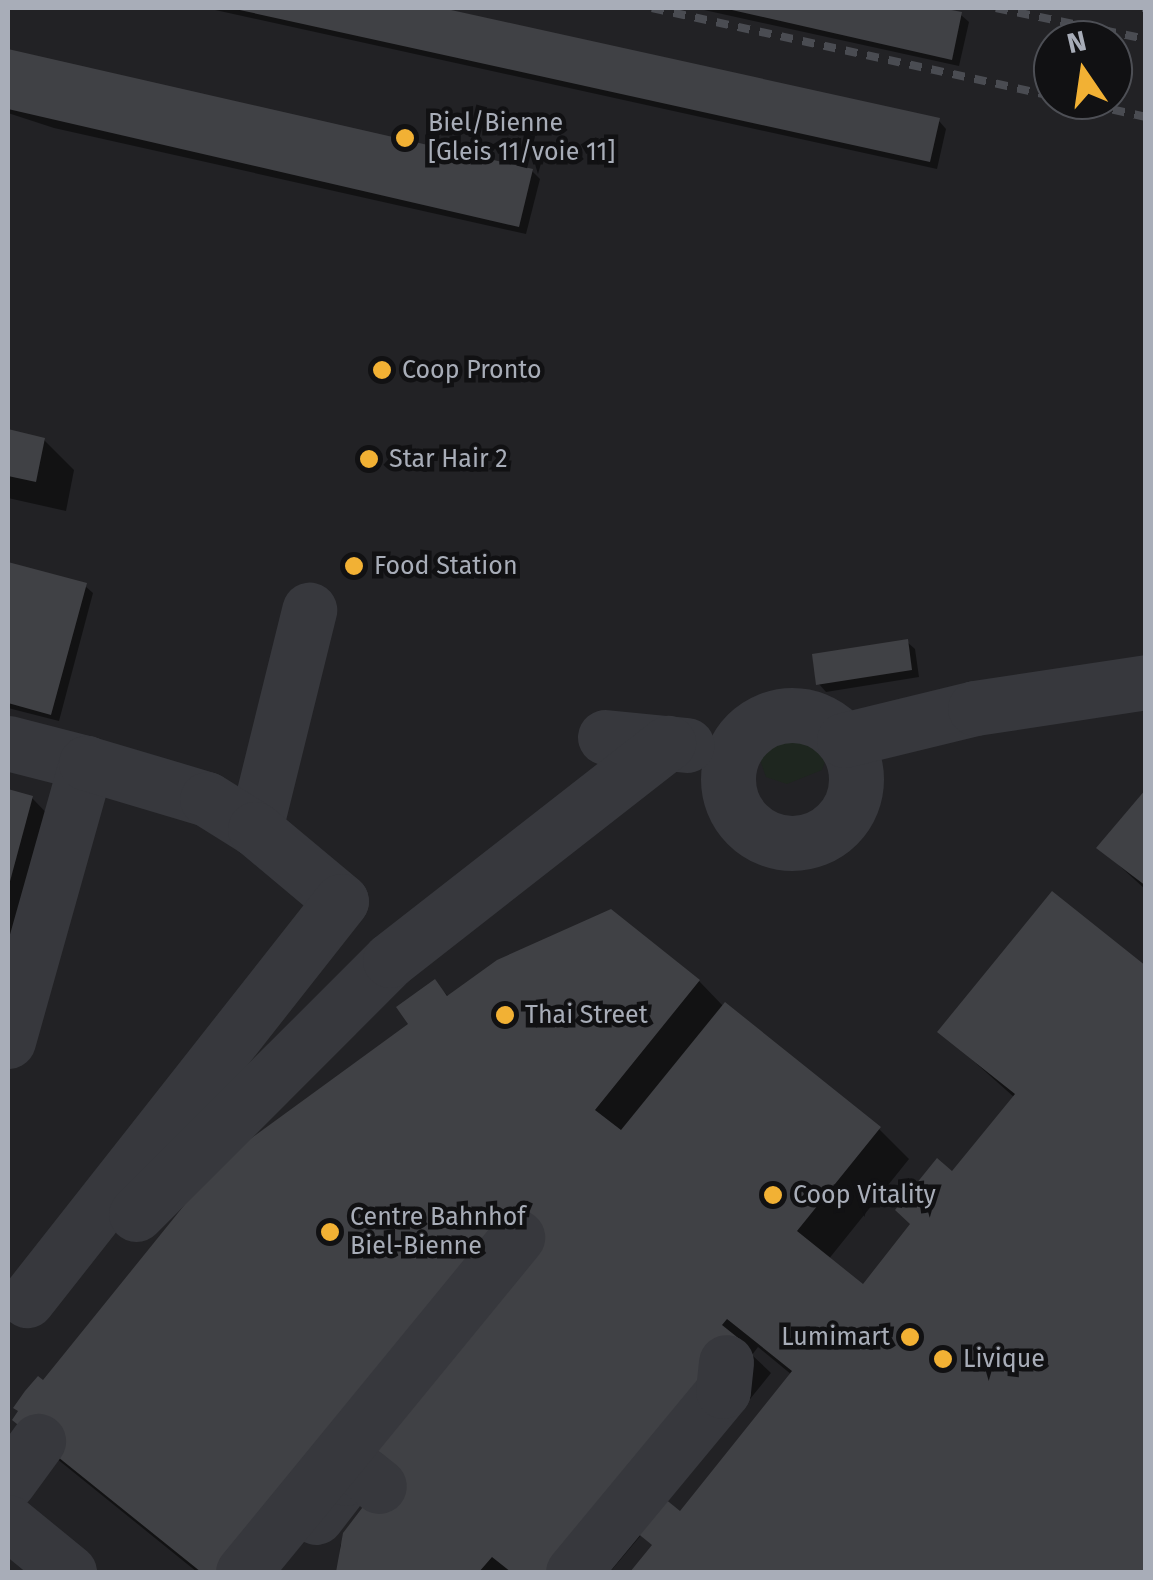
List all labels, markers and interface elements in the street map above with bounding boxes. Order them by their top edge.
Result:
north arrow [1033,20,1133,120]
text: N [1064,24,1089,60]
place label: Biel/Bienne [Gleis 11/voie 11] [428,109,615,168]
marker: Biel/Bienne [Gleis 11/voie 11] [392,125,418,151]
place label: Coop Pronto [402,355,542,385]
marker: Coop Pronto [371,359,393,381]
place label: Star Hair 2 [389,444,508,474]
marker: Star Hair 2 [358,448,380,470]
place label: Food Station [374,551,518,581]
marker: Food Station [343,555,365,577]
place label: Thai Street [525,1000,648,1030]
marker: Thai Street [494,1004,516,1026]
place label: Coop Vitality [793,1180,936,1210]
marker: Coop Vitality [762,1184,784,1206]
place label: Centre Bahnhof Biel-Bienne [350,1203,526,1262]
marker: Centre Bahnhof Biel-Bienne [319,1221,341,1243]
place label: Lumimart [781,1322,890,1352]
marker: Lumimart [899,1326,921,1348]
place label: Livique [963,1344,1045,1374]
marker: Livique [932,1348,954,1370]

